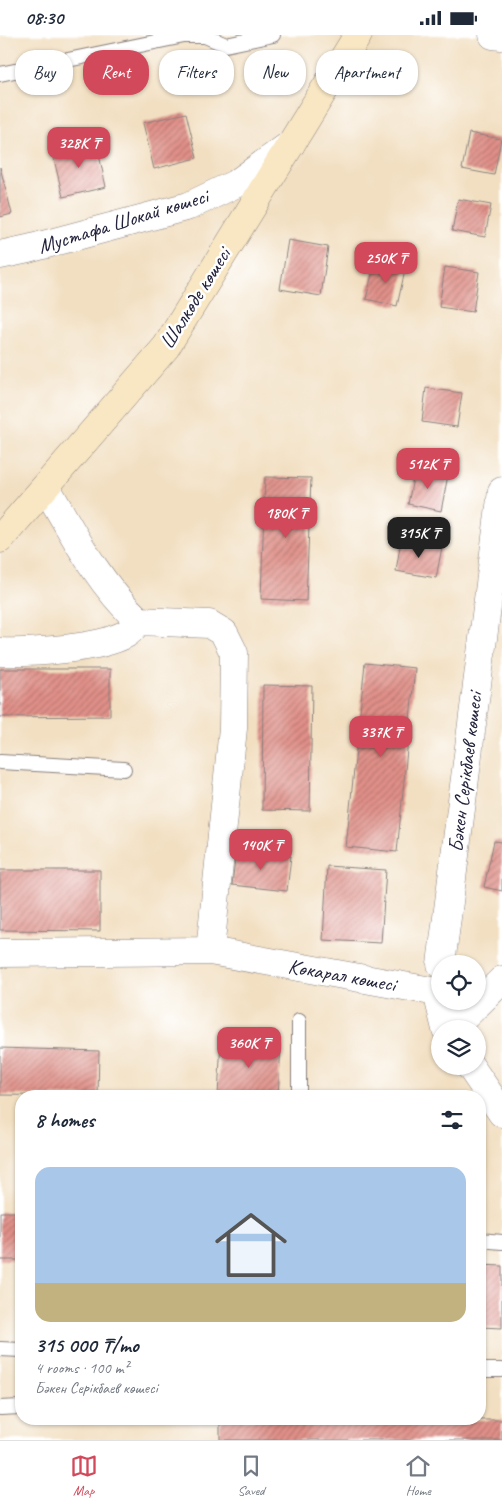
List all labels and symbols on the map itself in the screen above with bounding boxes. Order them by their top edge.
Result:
pin: 328K ₸ [38,127,120,169]
street label: Мустафа Шокай көшесі [35,182,214,259]
street label: Шалкөде көшесі [154,240,238,353]
pin: 250K ₸ [345,241,427,284]
pin: 512K ₸ [387,447,469,490]
pin: 180K ₸ [245,497,327,539]
pin: 315K ₸ [378,517,460,559]
street label: Бәкен Серікбаев көшесі [442,687,488,853]
pin: 337K ₸ [340,715,422,758]
pin: 140K ₸ [220,829,302,871]
street label: Көкарал көшесі [286,953,401,998]
pin: 360K ₸ [208,1027,290,1069]

